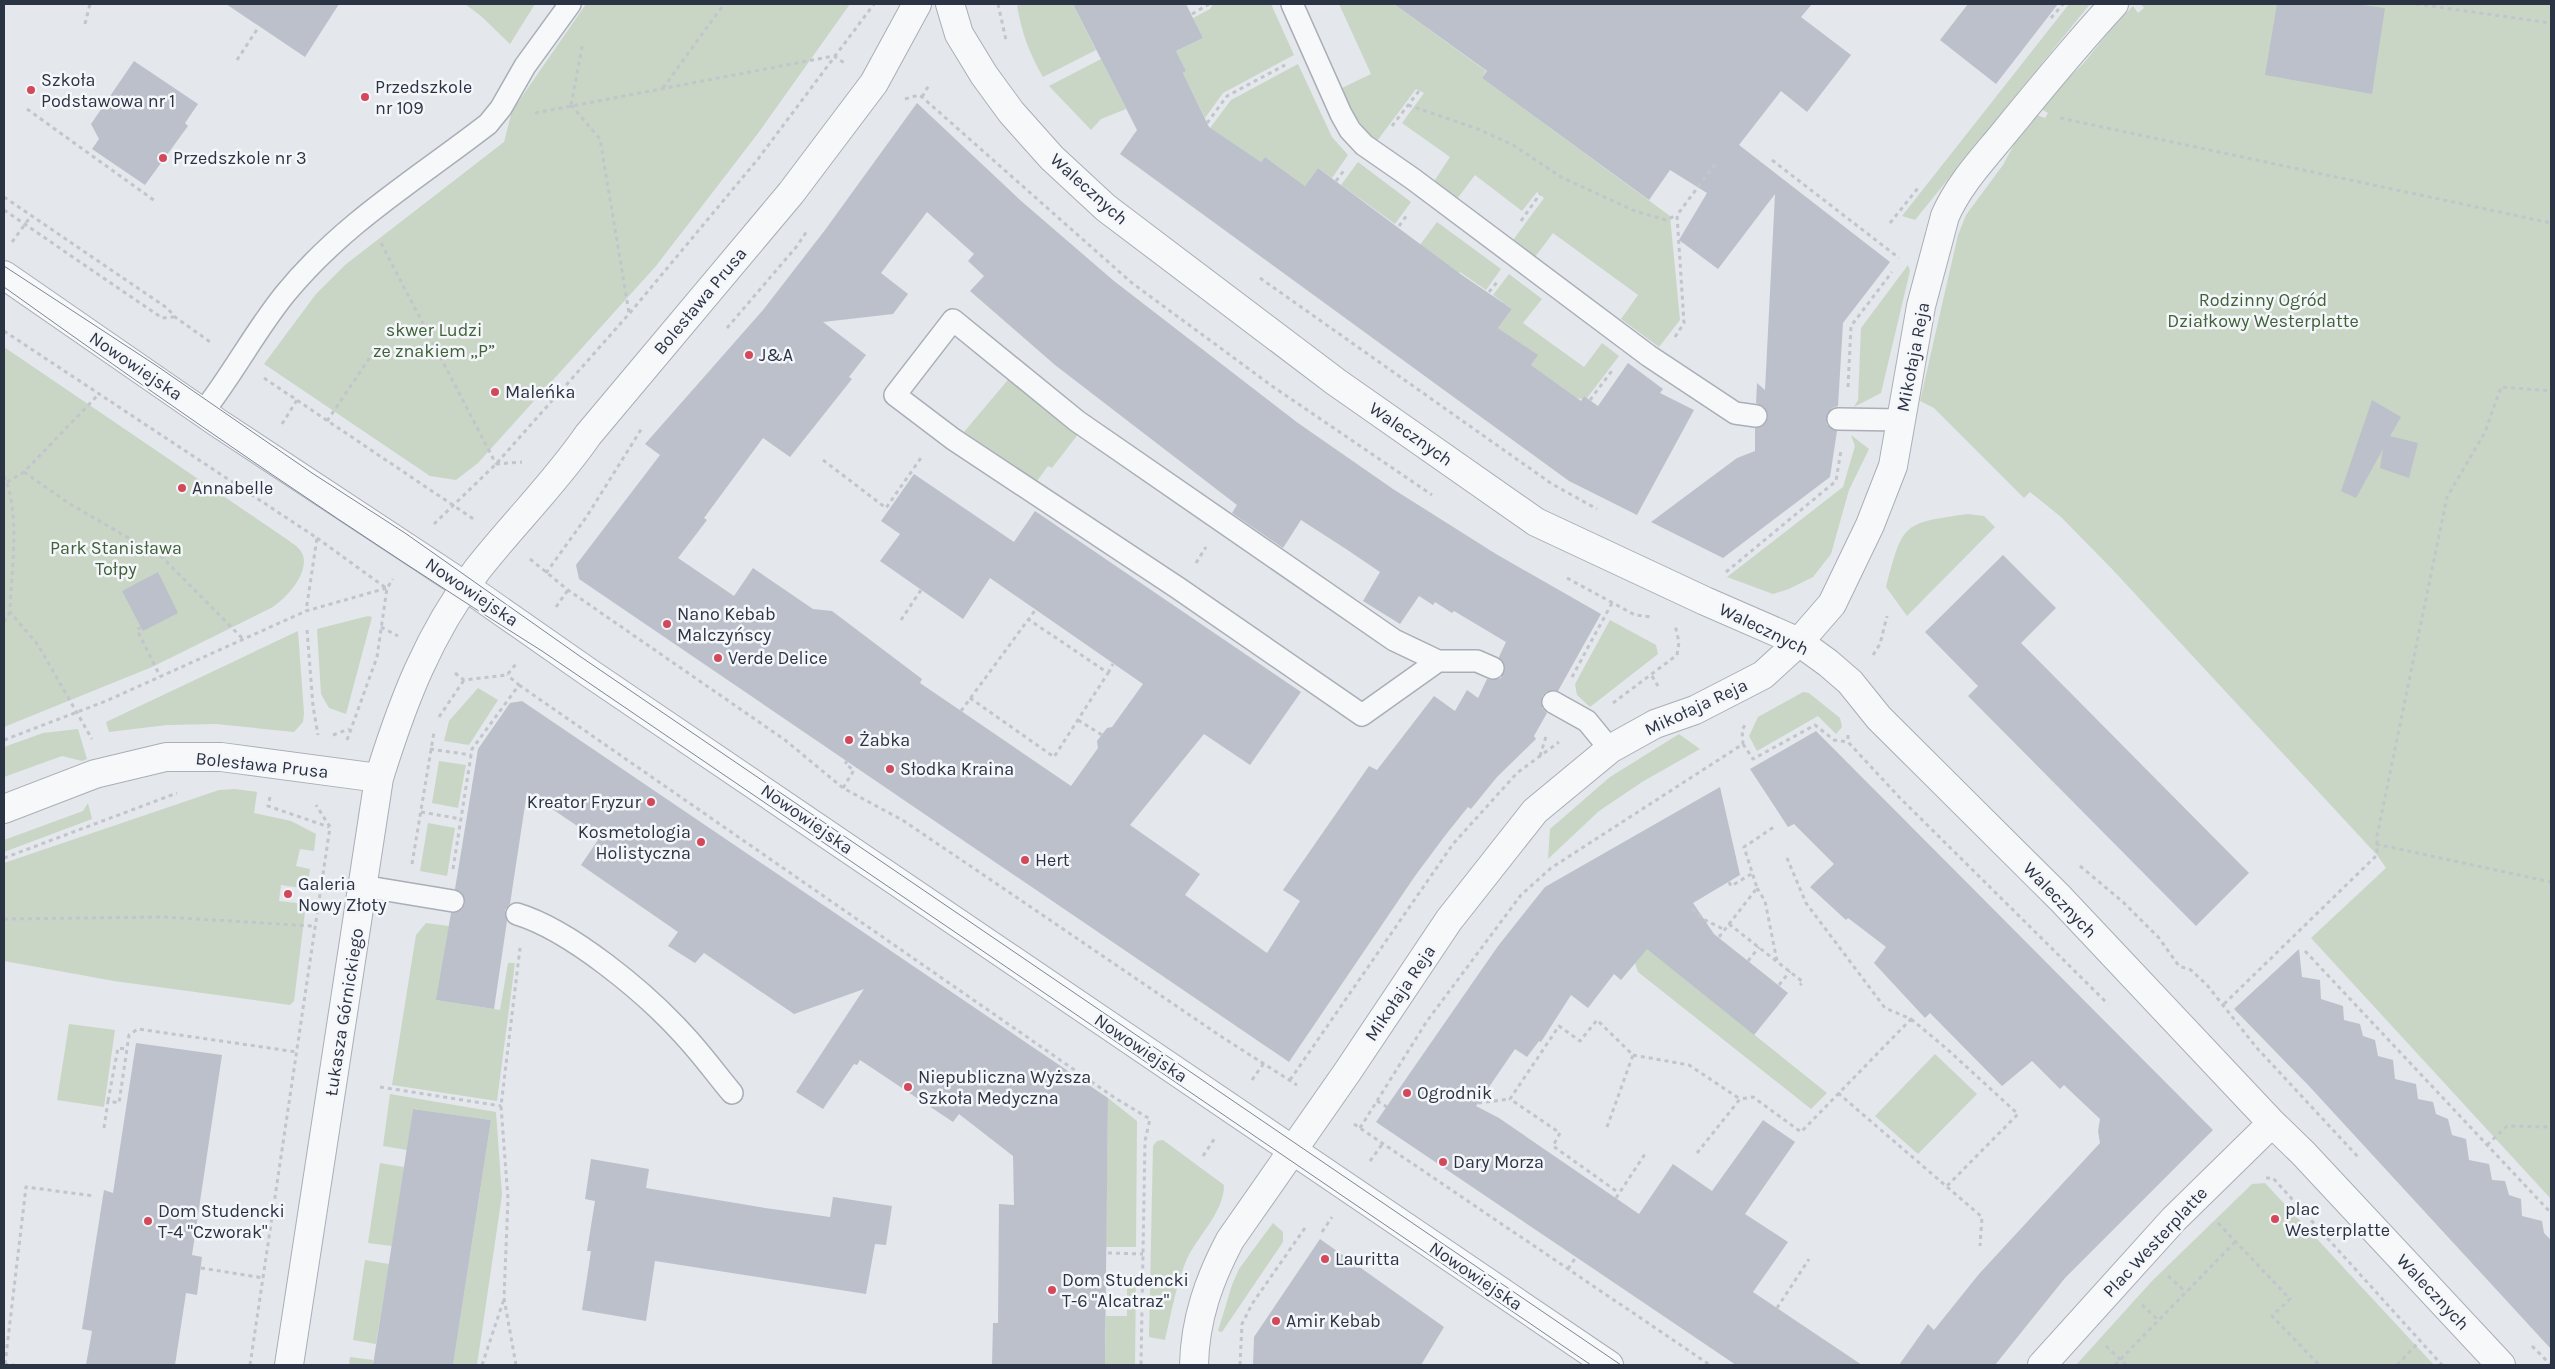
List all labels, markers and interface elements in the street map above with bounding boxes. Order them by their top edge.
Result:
place label: Szkoła Podstawowa nr 1 [41,69,175,112]
place label: Przedszkole nr 109 [375,76,472,119]
marker: Szkoła Podstawowa nr 1 [25,84,37,96]
marker: Przedszkole nr 109 [359,91,371,103]
place label: Przedszkole nr 3 [173,147,307,169]
street label: Walecznych [1046,148,1132,230]
marker: Przedszkole nr 3 [157,152,169,164]
street label: Bolesława Prusa [649,243,751,359]
park label: Rodzinny Ogród Działkowy Westerplatte [2167,289,2359,332]
street label: Mikołaja Reja [1892,300,1934,414]
park label: skwer Ludzi ze znakiem „P” [373,319,495,362]
street label: Nowowiejska [85,327,187,405]
place label: J&A [759,344,793,366]
marker: J&A [743,349,755,361]
place label: Maleńka [505,381,575,403]
marker: Maleńka [489,386,501,398]
street label: Walecznych [1365,397,1457,471]
place label: Annabelle [192,477,273,499]
marker: Annabelle [176,482,188,494]
park label: Park Stanisława Tołpy [50,537,182,580]
street label: Nowowiejska [421,553,523,631]
street label: Walecznych [1716,598,1812,660]
place label: Nano Kebab Malczyńscy [677,603,776,646]
marker: Nano Kebab Malczyńscy [661,618,673,630]
place label: Verde Delice [728,647,828,669]
marker: Verde Delice [712,652,724,664]
street label: Mikołaja Reja [1641,674,1751,740]
place label: Żabka [859,729,910,751]
marker: Żabka [843,734,855,746]
street label: Bolesława Prusa [194,747,330,783]
place label: Słodka Kraina [900,758,1014,780]
marker: Słodka Kraina [884,763,896,775]
street label: Nowowiejska [757,779,857,859]
place label: Kreator Fryzur [527,791,641,813]
marker: Kreator Fryzur [645,796,657,808]
place label: Kosmetologia Holistyczna [578,821,691,864]
marker: Kosmetologia Holistyczna [695,836,707,848]
place label: Hert [1035,849,1070,871]
marker: Hert [1019,854,1031,866]
street label: Walecznych [2018,857,2102,943]
place label: Galeria Nowy Złoty [298,873,387,916]
marker: Galeria Nowy Złoty [282,888,294,900]
street label: Łukasza Górnickiego [320,926,368,1098]
street label: Mikołaja Reja [1360,941,1440,1045]
street label: Nowowiejska [1090,1009,1192,1087]
place label: Niepubliczna Wyższa Szkoła Medyczna [918,1066,1091,1109]
marker: Niepubliczna Wyższa Szkoła Medyczna [902,1081,914,1093]
place label: Ogrodnik [1417,1082,1492,1104]
marker: Ogrodnik [1401,1087,1413,1099]
place label: Dary Morza [1453,1151,1544,1173]
marker: Dary Morza [1437,1156,1449,1168]
street label: Plac Westerplatte [2098,1182,2212,1302]
place label: plac Westerplatte [2285,1198,2390,1241]
place label: Dom Studencki T-4 "Czworak" [158,1200,285,1243]
marker: plac Westerplatte [2269,1213,2281,1225]
marker: Dom Studencki T-4 "Czworak" [142,1215,154,1227]
street label: Nowowiejska [1425,1237,1527,1315]
place label: Lauritta [1335,1248,1400,1270]
street label: Walecznych [2392,1249,2474,1335]
marker: Lauritta [1319,1253,1331,1265]
place label: Dom Studencki T-6 "Alcatraz" [1062,1269,1189,1312]
marker: Dom Studencki T-6 "Alcatraz" [1046,1284,1058,1296]
place label: Amir Kebab [1286,1310,1381,1332]
marker: Amir Kebab [1270,1315,1282,1327]

